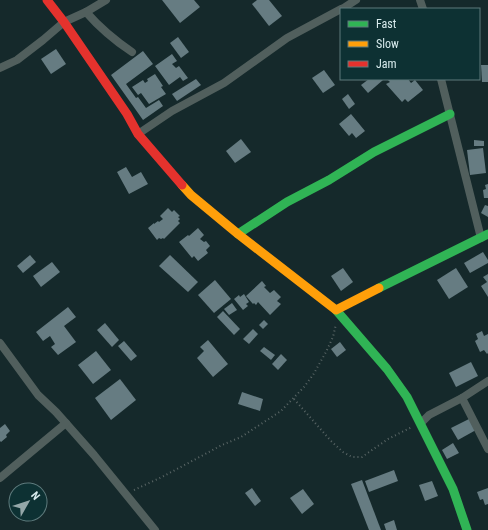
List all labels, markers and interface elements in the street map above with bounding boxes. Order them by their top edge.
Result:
legend [340,8,480,80]
text: Fast [376,17,397,31]
text: Slow [376,37,399,51]
text: Jam [376,57,397,71]
north arrow [8,482,48,522]
text: N [28,489,43,503]

